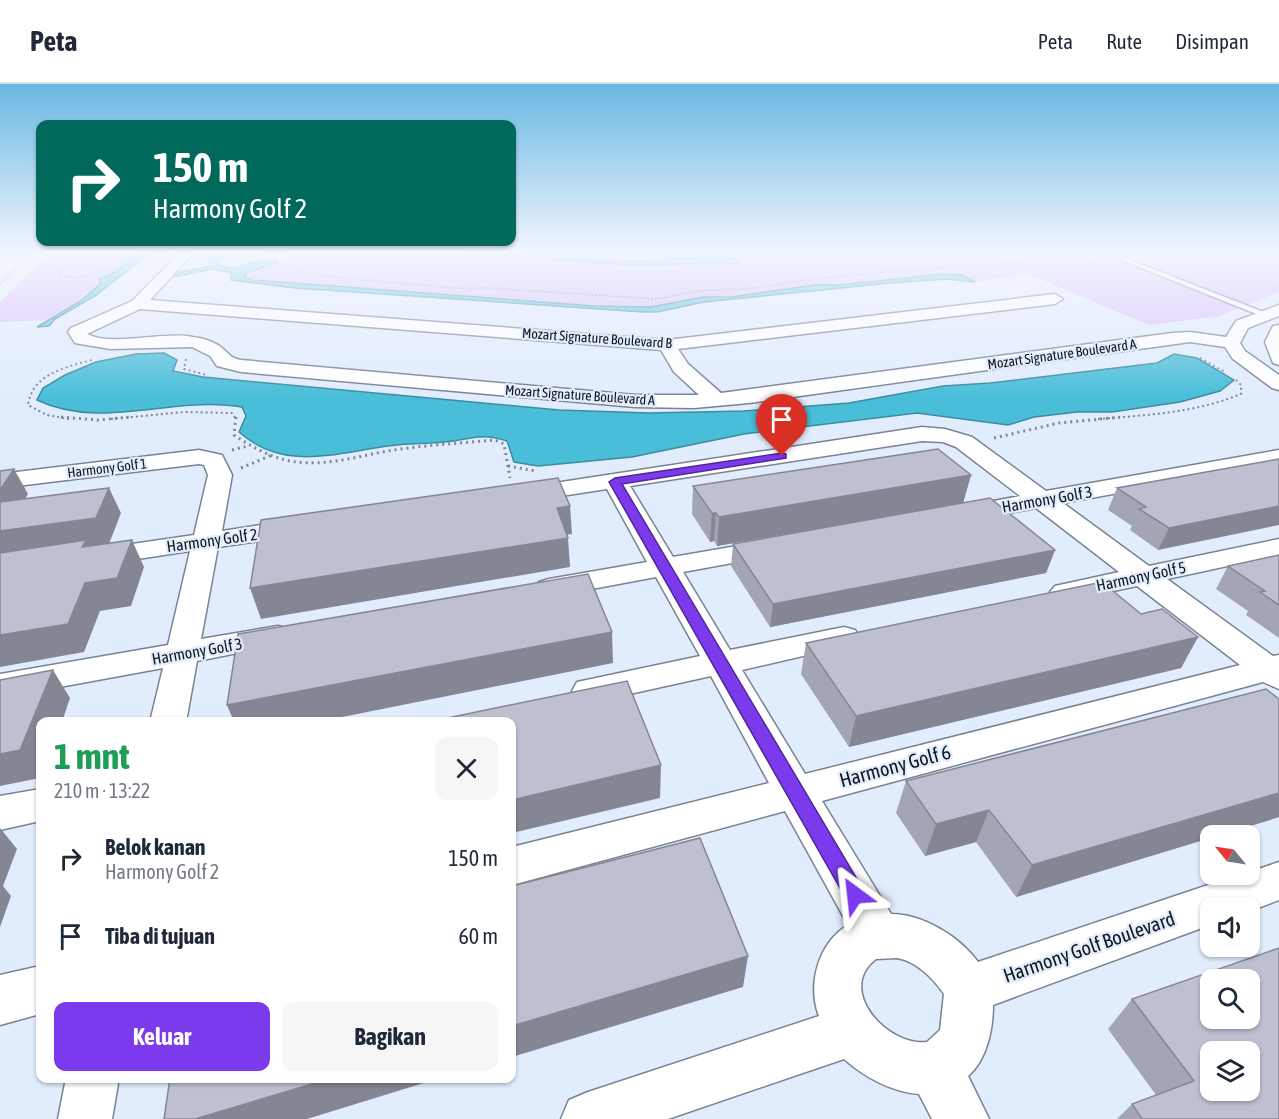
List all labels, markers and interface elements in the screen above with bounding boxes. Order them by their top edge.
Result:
text: Peta [30,25,77,57]
text: Peta [1038,29,1073,53]
text: Rute [1106,29,1142,53]
text: Disimpan [1175,29,1249,53]
text: 150 m [153,143,248,191]
icon: right [54,144,132,222]
text: Harmony Golf 2 [153,193,307,224]
street label: Mozart Signature Boulevard B [522,325,673,351]
street label: Mozart Signature Boulevard A [986,336,1138,372]
street label: Mozart Signature Boulevard A [504,382,656,408]
pin [756,394,807,456]
icon: arrive [765,403,798,436]
street label: Harmony Golf 1 [66,455,148,481]
street label: Harmony Golf 3 [1000,482,1094,517]
street label: Harmony Golf 2 [165,525,259,556]
street label: Harmony Golf 5 [1094,558,1188,595]
street label: Harmony Golf 3 [150,634,244,669]
text: 1 mnt [54,735,130,777]
button: close [435,737,498,800]
street label: Harmony Golf 6 [837,740,953,791]
text: 210 m · 13:22 [54,779,150,802]
north arrow [1200,825,1260,885]
map controls [1200,825,1260,1101]
text: Belok kanan [105,834,206,860]
icon: right [54,842,87,875]
text: 150 m [448,845,498,871]
text: Harmony Golf 2 [105,860,219,883]
position arrow [823,863,887,927]
button: sound [1200,897,1260,957]
street label: Harmony Golf Boulevard [1000,906,1178,987]
icon: arrive [54,920,87,953]
text: Tiba di tujuan [105,923,215,949]
text: 60 m [458,923,498,949]
button: search [1200,969,1260,1029]
button: Keluar [54,1002,270,1071]
button: Bagikan [282,1002,498,1071]
button: layers [1200,1041,1260,1101]

